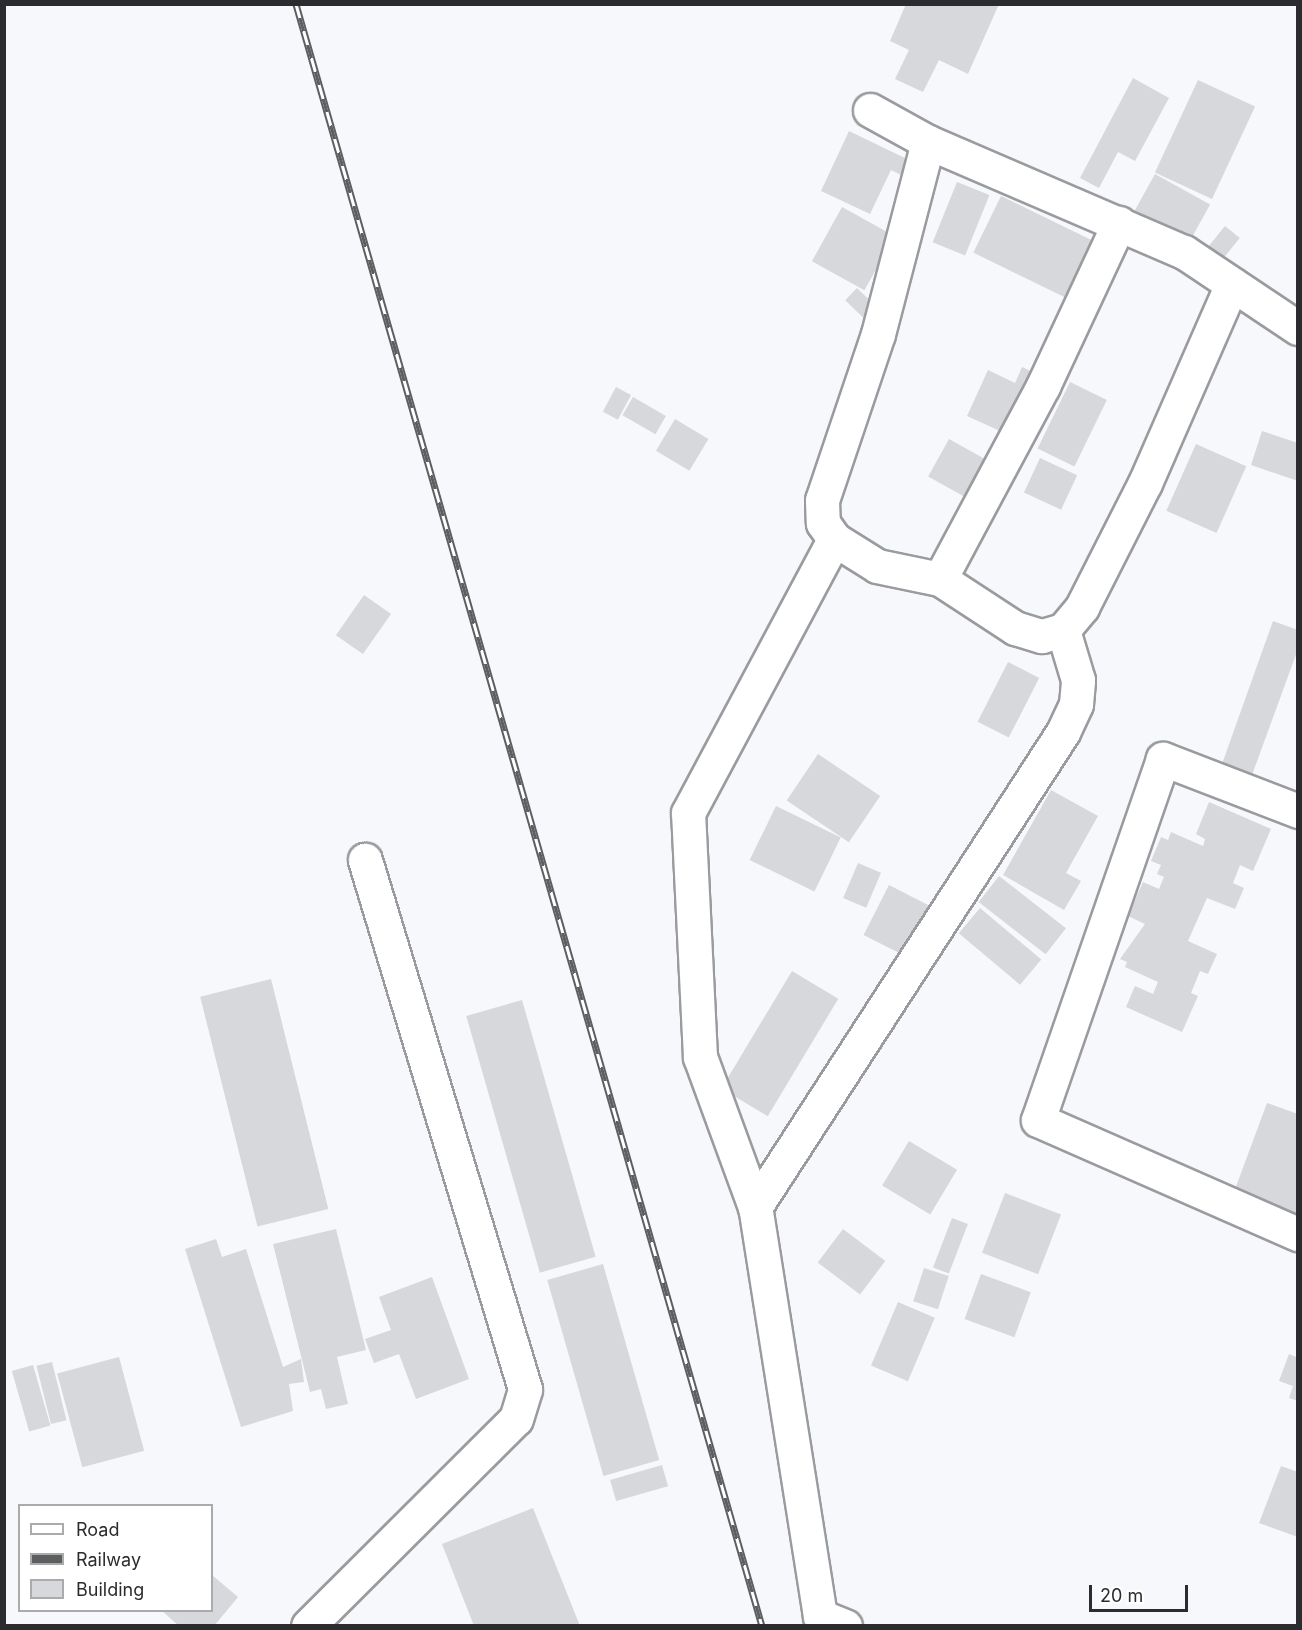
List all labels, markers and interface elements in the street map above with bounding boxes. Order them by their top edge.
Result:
legend [18,1504,213,1612]
text: Road [76,1519,119,1540]
text: Railway [76,1549,141,1570]
scale bar [1092,1573,1191,1611]
text: Building [76,1579,144,1600]
text: 20 m [1100,1585,1143,1606]

